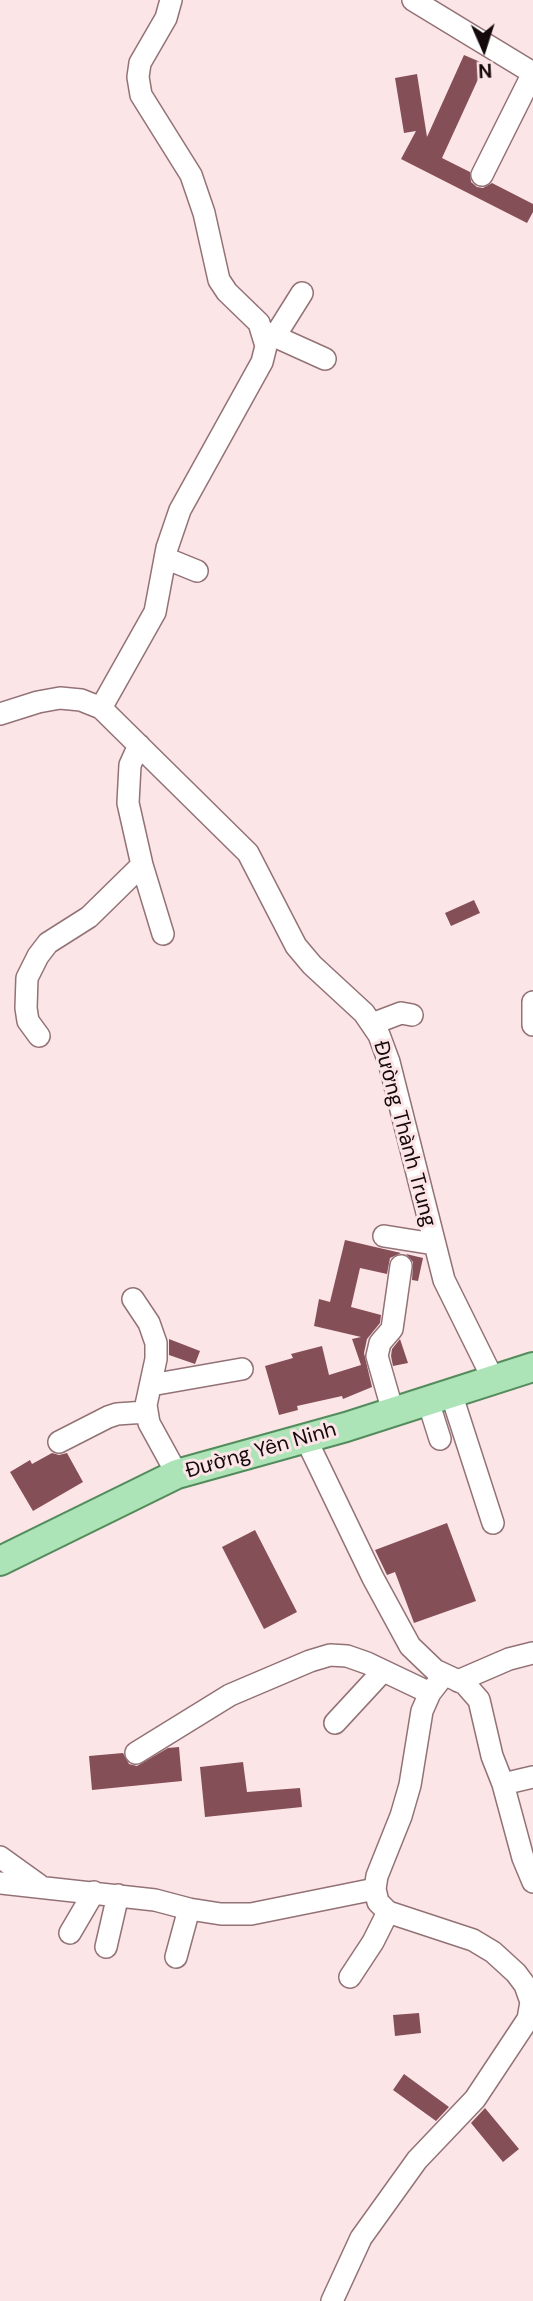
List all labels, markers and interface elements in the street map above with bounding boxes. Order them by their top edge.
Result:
north arrow [449,14,519,84]
text: N [478,58,493,83]
street label: Đường Thành Trung [367,1038,441,1230]
street label: Đường Yên Ninh [183,1417,339,1485]

